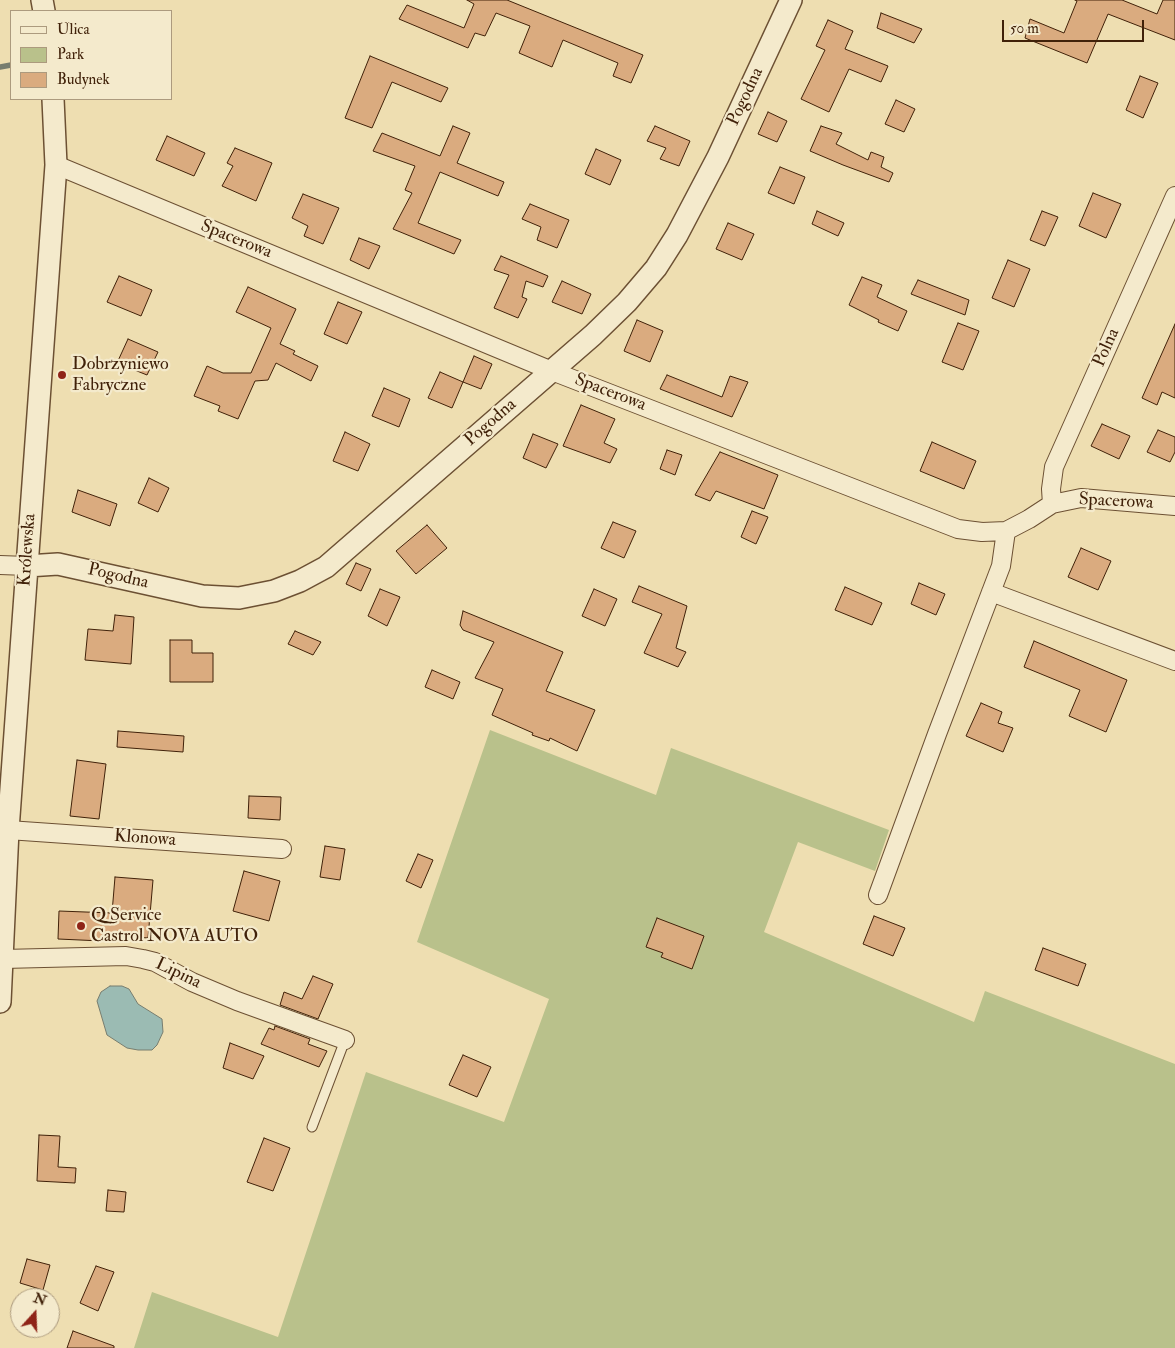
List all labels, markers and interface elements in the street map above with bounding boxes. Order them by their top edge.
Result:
legend [10,10,172,100]
scale bar [1005,10,1148,42]
text: 50 m [1010,19,1039,38]
text: Ulica [57,20,90,39]
text: Park [57,45,84,64]
street label: Pogodna [723,64,769,130]
text: Budynek [57,70,110,89]
street label: Spacerowa [197,216,275,264]
street label: Polna [1089,325,1125,371]
place label: Dobrzyniewo Fabryczne [72,354,169,396]
marker: Dobrzyniewo Fabryczne [56,369,68,381]
street label: Spacerowa [571,369,649,417]
street label: Pogodna [461,395,521,451]
street label: Spacerowa [1078,489,1154,515]
street label: Królewska [15,513,41,587]
street label: Pogodna [85,560,151,594]
street label: Klonowa [113,826,177,852]
place label: Q Service Castrol NOVA AUTO [91,905,258,948]
marker: Q Service Castrol NOVA AUTO [75,920,87,932]
street label: Lipina [152,954,204,994]
north arrow [10,1288,60,1338]
text: N [31,1289,49,1310]

